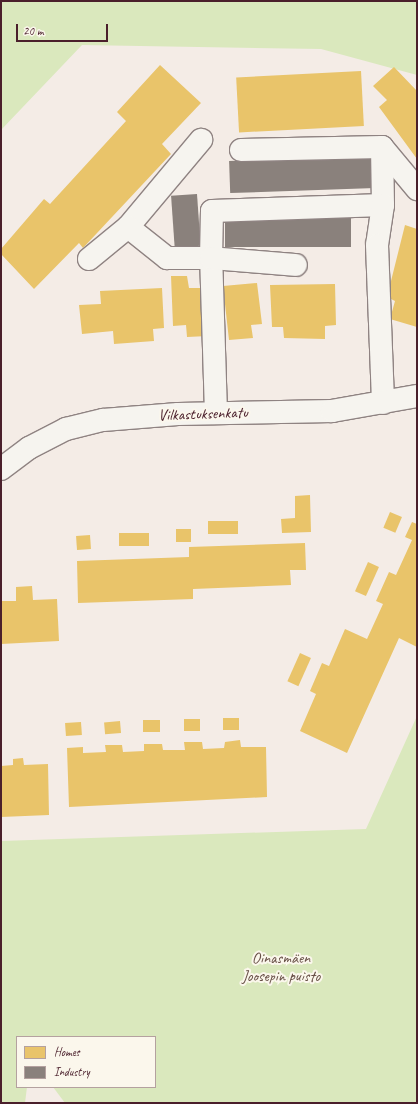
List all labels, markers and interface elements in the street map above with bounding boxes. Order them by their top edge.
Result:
scale bar [18,16,110,42]
text: 20 m [23,23,43,39]
street label: Vilkastuksenkatu [158,403,248,425]
park label: Oinasmäen Joosepin puisto [242,948,320,986]
legend [16,1036,156,1088]
text: Homes [54,1044,80,1060]
text: Industry [54,1064,90,1080]

